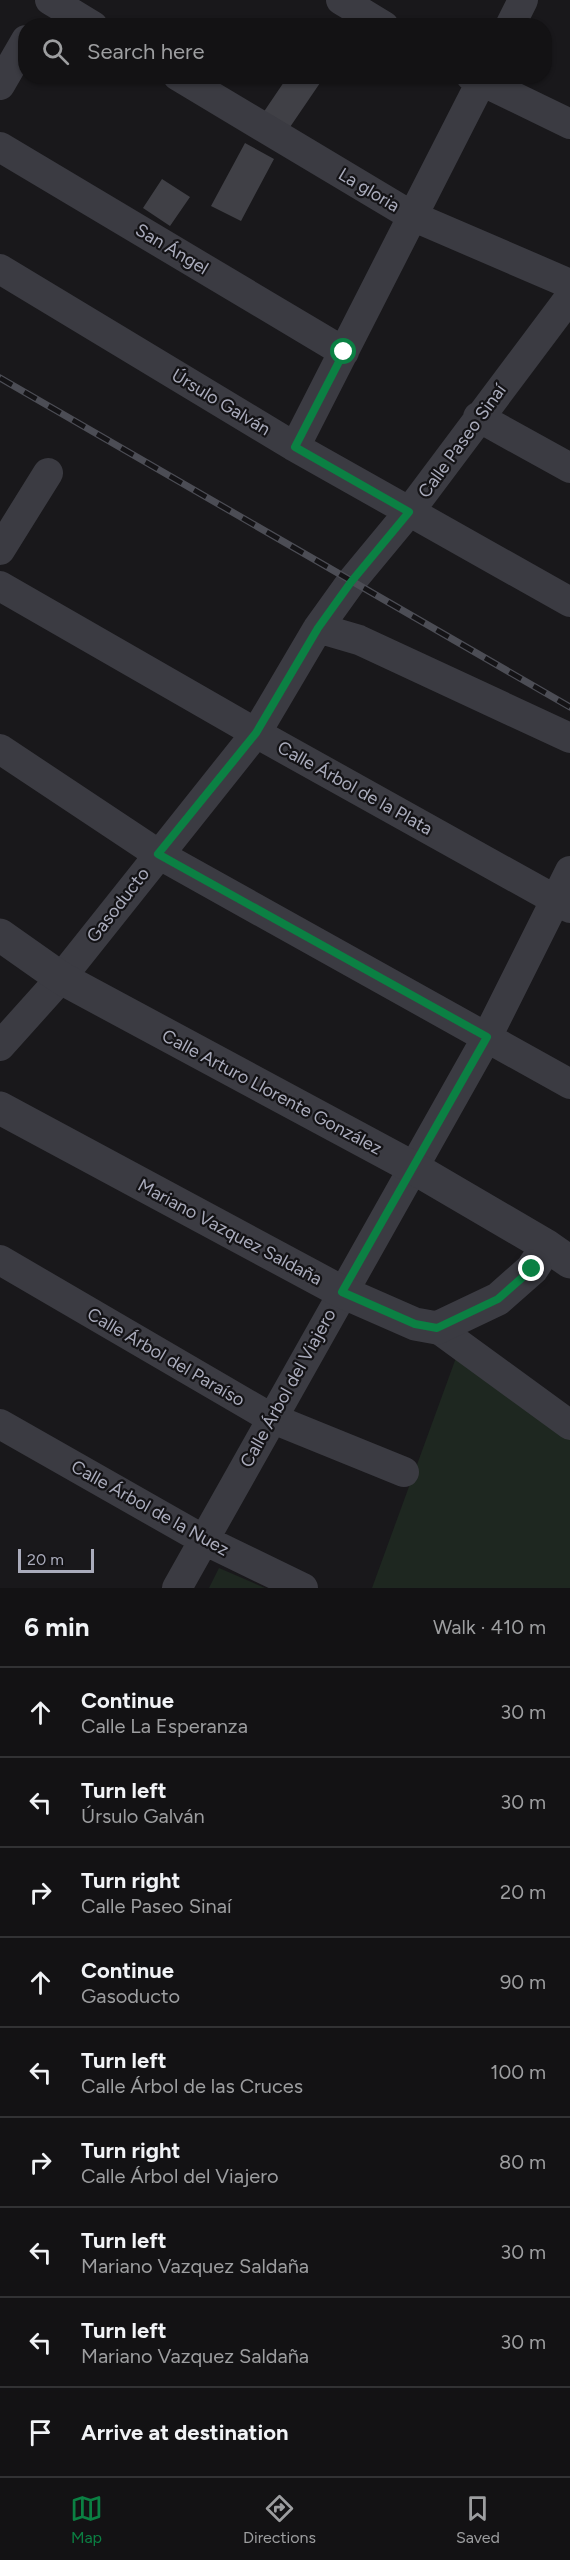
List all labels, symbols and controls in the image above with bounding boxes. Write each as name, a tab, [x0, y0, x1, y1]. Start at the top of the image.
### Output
search box	[18, 18, 552, 84]
icon: search	[39, 35, 72, 68]
text: Search here	[87, 38, 205, 65]
street label: La gloria	[334, 163, 404, 217]
street label: San Ángel	[131, 219, 213, 279]
route start	[330, 338, 356, 364]
street label: Úrsulo Galván	[168, 364, 274, 440]
street label: Calle Paseo Sinaí	[413, 379, 511, 502]
street label: Calle Árbol de la Plata	[274, 736, 436, 840]
street label: Gasoducto	[82, 863, 154, 947]
street label: Calle Arturo Llorente González	[158, 1025, 386, 1160]
street label: Mariano Vazquez Saldaña	[134, 1174, 326, 1290]
route end	[518, 1255, 544, 1281]
street label: Calle Árbol del Paraíso	[83, 1303, 249, 1411]
street label: Calle Árbol del Viajero	[235, 1305, 341, 1471]
street label: Calle Árbol de la Nuez	[67, 1455, 233, 1561]
scale bar	[18, 1546, 94, 1574]
text: 20 m	[27, 1550, 64, 1569]
text: 6 min	[24, 1611, 90, 1643]
text: Walk · 410 m	[433, 1615, 546, 1639]
text: Continue	[81, 1687, 174, 1714]
icon: ahead	[24, 1696, 57, 1729]
text: 30 m	[500, 1700, 546, 1724]
text: Calle La Esperanza	[81, 1714, 248, 1738]
text: Turn left	[81, 1777, 167, 1804]
icon: left	[24, 1786, 57, 1819]
text: 30 m	[500, 1790, 546, 1814]
text: Úrsulo Galván	[81, 1804, 205, 1828]
text: Turn right	[81, 1867, 180, 1894]
icon: right	[24, 1876, 57, 1909]
text: 20 m	[500, 1880, 546, 1904]
text: Calle Paseo Sinaí	[81, 1894, 232, 1918]
text: Continue	[81, 1957, 174, 1984]
icon: ahead	[24, 1966, 57, 1999]
text: 90 m	[500, 1970, 546, 1994]
text: Gasoducto	[81, 1984, 180, 2008]
text: Turn left	[81, 2047, 167, 2074]
icon: left	[24, 2056, 57, 2089]
text: 100 m	[490, 2060, 546, 2084]
text: Calle Árbol de las Cruces	[81, 2074, 303, 2098]
text: Turn right	[81, 2137, 180, 2164]
icon: right	[24, 2146, 57, 2179]
text: 80 m	[499, 2150, 546, 2174]
text: Calle Árbol del Viajero	[81, 2164, 279, 2188]
text: Turn left	[81, 2227, 167, 2254]
icon: left	[24, 2236, 57, 2269]
text: 30 m	[500, 2240, 546, 2264]
text: Mariano Vazquez Saldaña	[81, 2254, 309, 2278]
text: Turn left	[81, 2317, 167, 2344]
icon: left	[24, 2326, 57, 2359]
text: 30 m	[500, 2330, 546, 2354]
text: Mariano Vazquez Saldaña	[81, 2344, 309, 2368]
icon: arrive	[24, 2416, 57, 2449]
text: Arrive at destination	[81, 2419, 289, 2446]
tab: Map	[70, 2492, 103, 2547]
tab: Directions	[243, 2492, 316, 2547]
tab: Saved	[456, 2492, 500, 2547]

